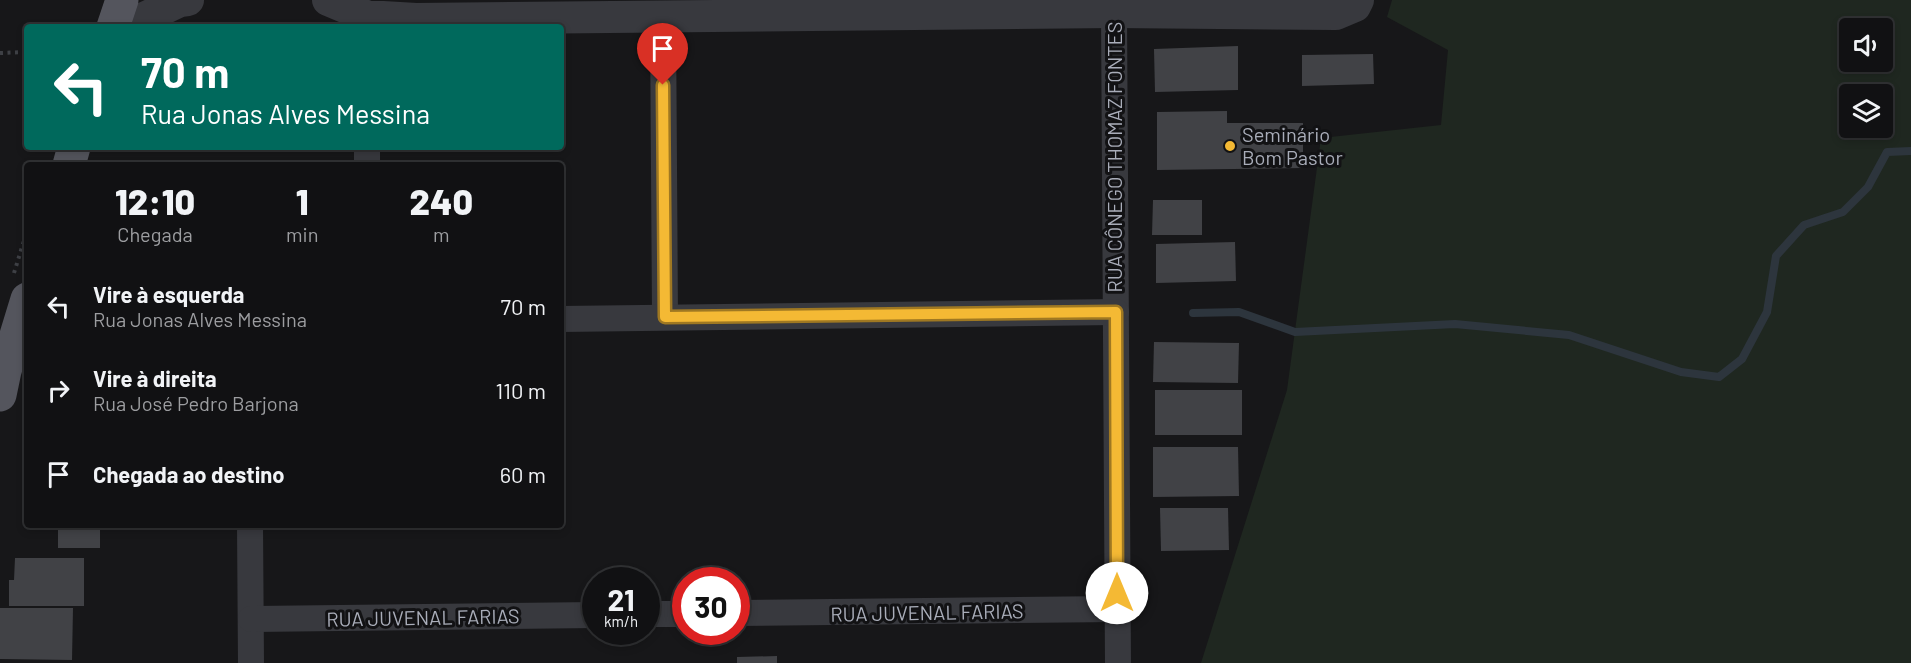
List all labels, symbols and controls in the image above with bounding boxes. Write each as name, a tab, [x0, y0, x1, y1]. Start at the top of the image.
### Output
map controls	[1839, 18, 1893, 138]
button: sound	[1839, 18, 1893, 72]
street label: RUA CÔNEGO THOMAZ FONTES	[1102, 22, 1126, 292]
pin	[637, 23, 688, 85]
icon: arrive	[646, 32, 679, 65]
text: 70 m	[141, 46, 229, 96]
icon: left	[42, 48, 120, 126]
button: layers	[1839, 84, 1893, 138]
text: Rua Jonas Alves Messina	[141, 97, 430, 129]
place label: Seminário Bom Pastor	[1242, 122, 1343, 169]
marker: Seminário Bom Pastor	[1223, 139, 1237, 153]
text: 12:10	[115, 179, 195, 222]
text: 1	[296, 179, 309, 222]
text: 240	[409, 179, 473, 222]
text: Chegada	[117, 222, 193, 246]
text: min	[286, 222, 318, 246]
text: m	[433, 222, 449, 246]
text: Vire à esquerda	[93, 281, 244, 307]
icon: left	[42, 290, 75, 323]
text: 70 m	[501, 293, 546, 319]
text: Rua Jonas Alves Messina	[93, 307, 307, 331]
text: Vire à direita	[93, 365, 217, 391]
icon: right	[42, 374, 75, 407]
text: 110 m	[496, 377, 546, 403]
text: Rua José Pedro Barjona	[93, 391, 299, 415]
icon: arrive	[42, 458, 75, 491]
text: Chegada ao destino	[93, 461, 284, 487]
text: 60 m	[500, 461, 546, 487]
position arrow	[1085, 561, 1149, 625]
speed limit sign: 30	[672, 567, 750, 645]
text: 21	[607, 581, 635, 617]
street label: RUA JUVENAL FARIAS	[830, 598, 1024, 626]
street label: RUA JUVENAL FARIAS	[326, 603, 520, 631]
text: km/h	[604, 612, 638, 630]

